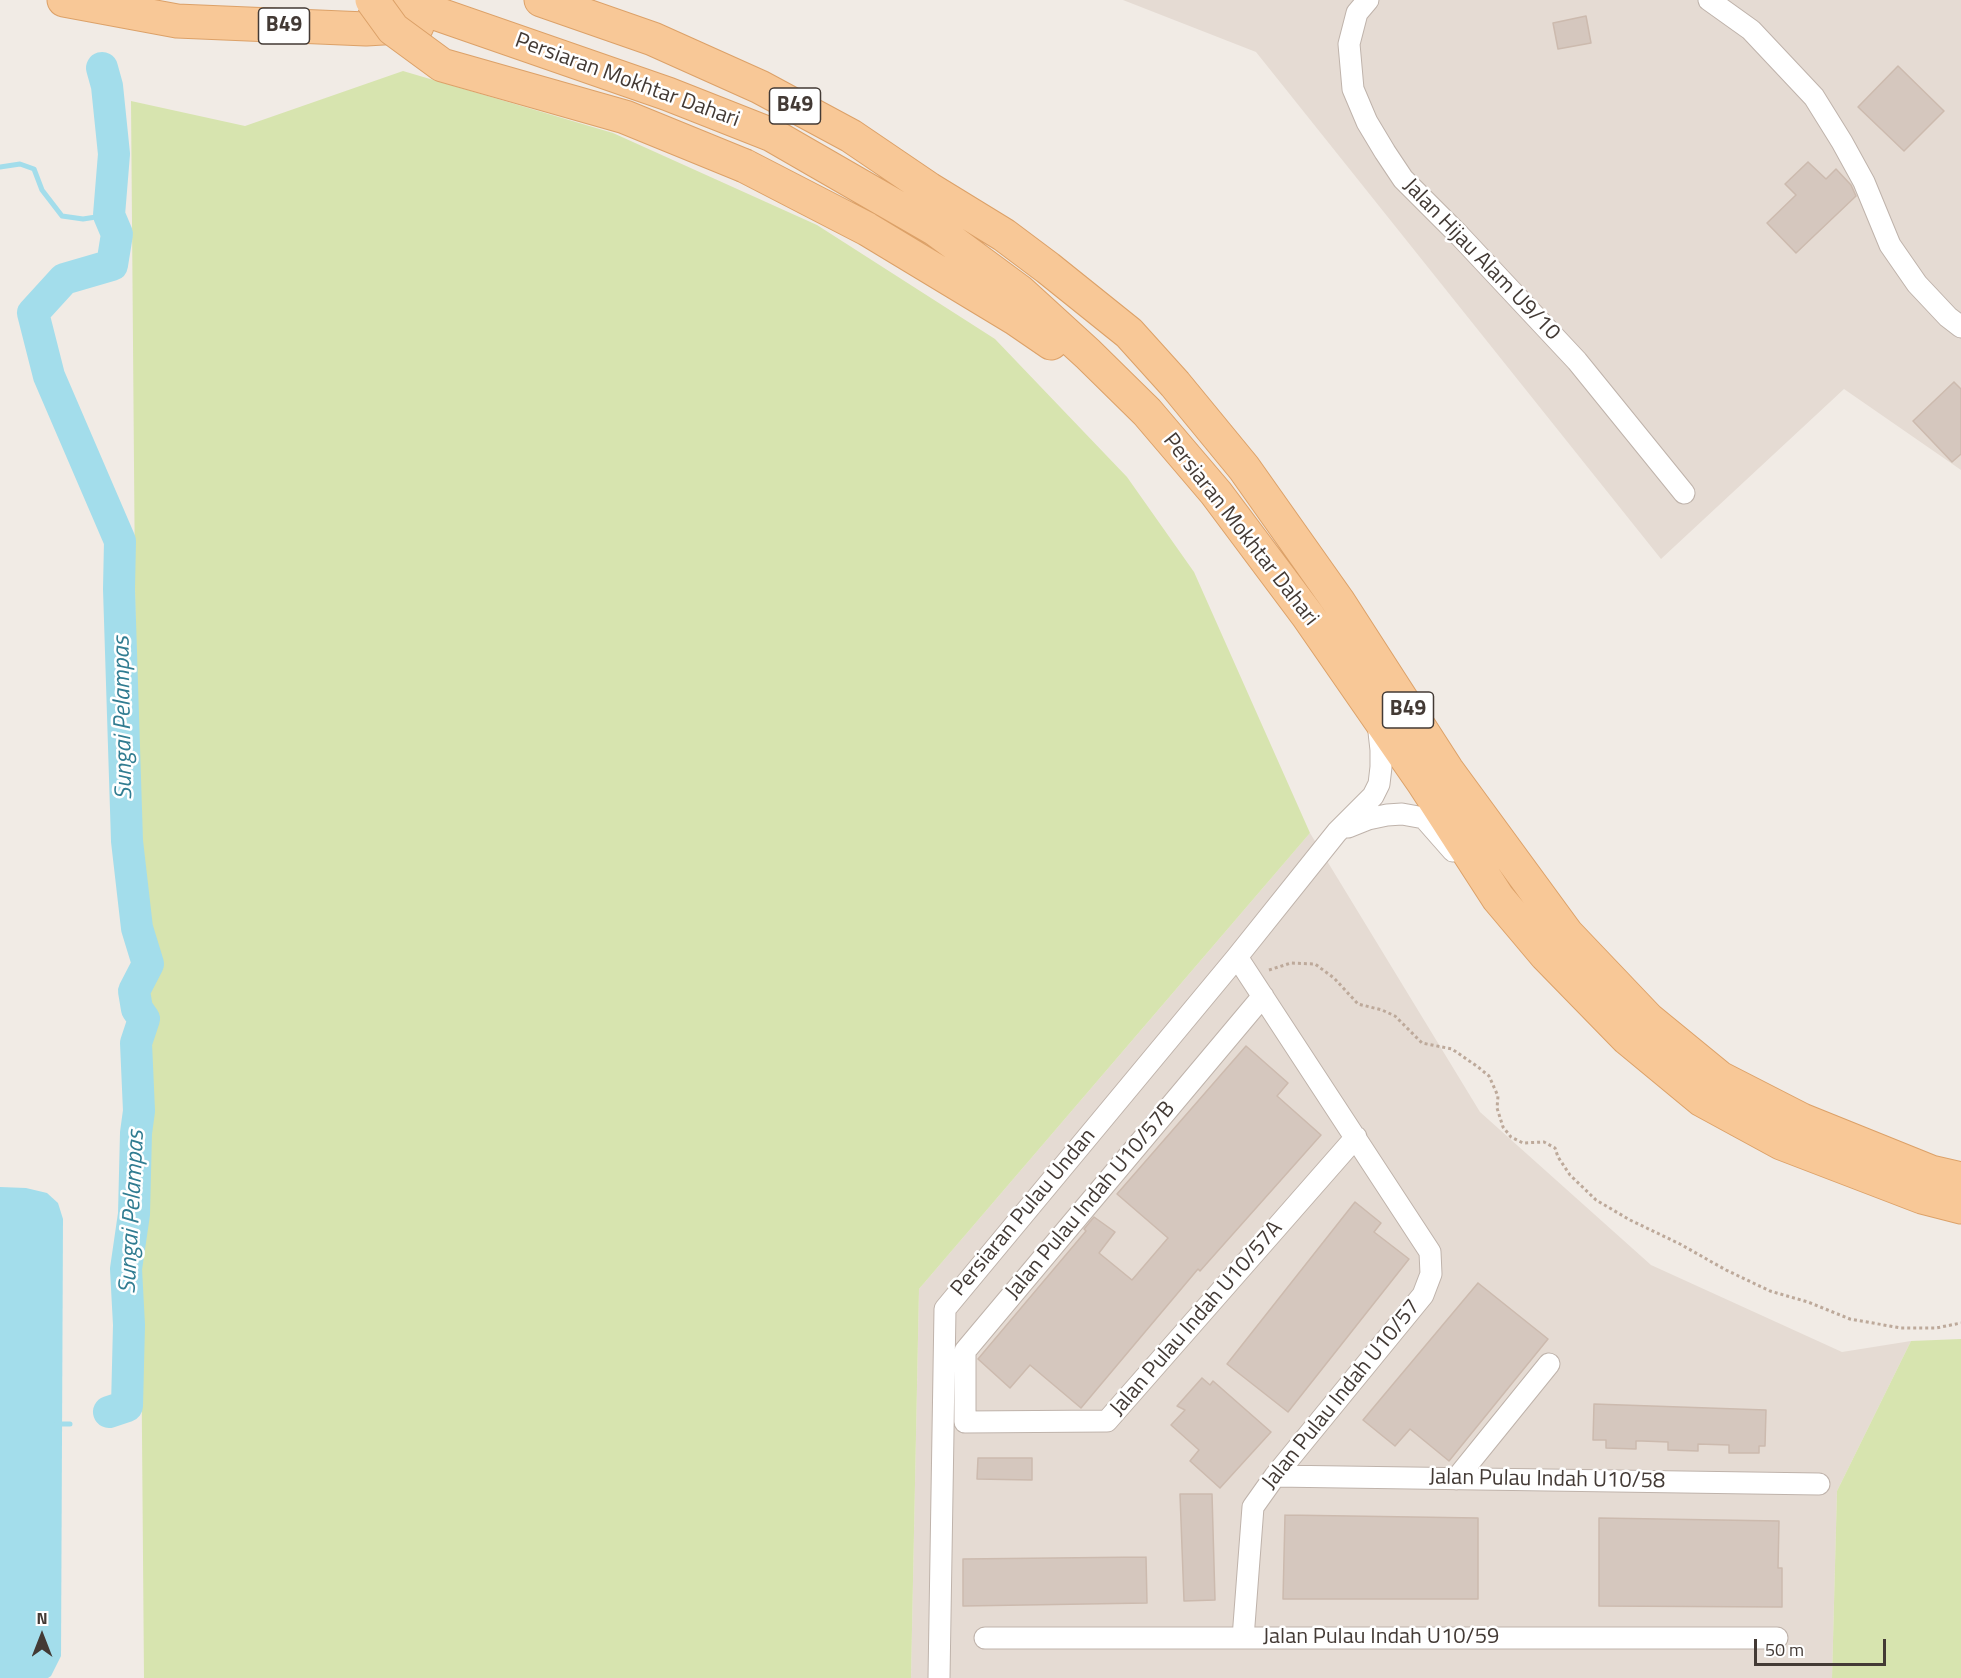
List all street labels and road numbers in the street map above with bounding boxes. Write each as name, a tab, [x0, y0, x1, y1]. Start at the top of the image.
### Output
road number: B49	[258, 8, 310, 44]
street label: Persiaran Mokhtar Dahari	[511, 28, 743, 134]
road number: B49	[770, 88, 820, 124]
street label: Jalan Hijau Alam U9/10	[1397, 174, 1565, 346]
street label: Persiaran Mokhtar Dahari	[1157, 429, 1323, 631]
road number: B49	[1382, 692, 1434, 728]
street label: Jalan Pulau Indah U10/57B	[1001, 1097, 1181, 1305]
street label: Persiaran Pulau Undan	[946, 1124, 1102, 1302]
street label: Jalan Pulau Indah U10/57A	[1105, 1216, 1289, 1422]
street label: Jalan Pulau Indah U10/57	[1257, 1295, 1427, 1495]
street label: Jalan Pulau Indah U10/58	[1429, 1465, 1665, 1495]
street label: Jalan Pulau Indah U10/59	[1263, 1625, 1499, 1651]

